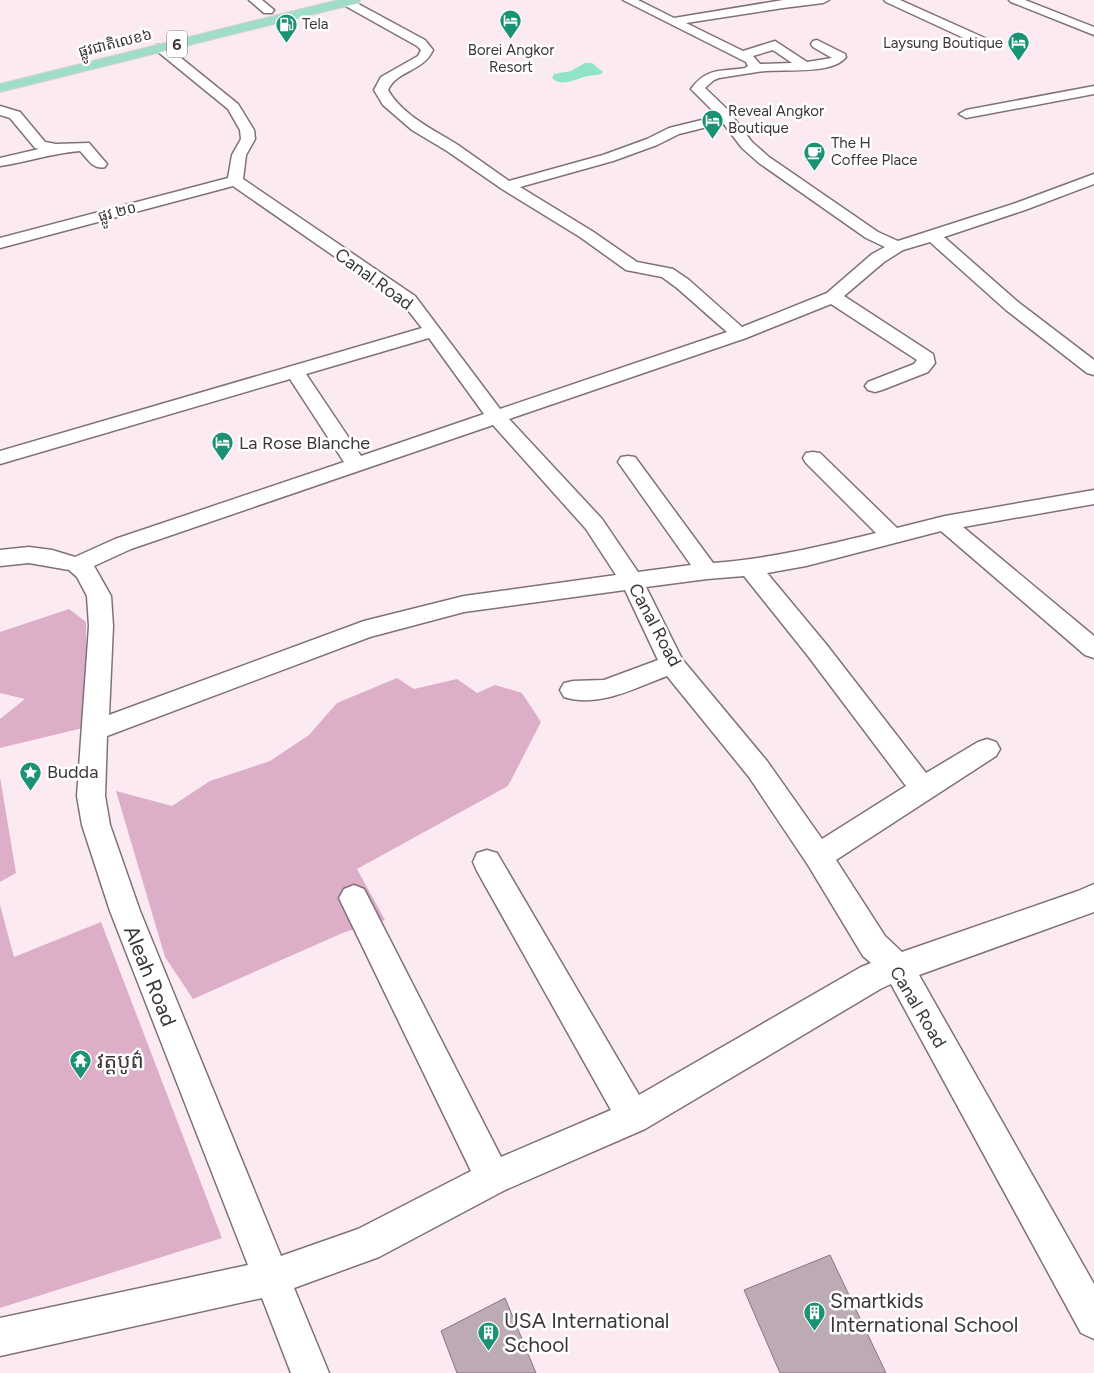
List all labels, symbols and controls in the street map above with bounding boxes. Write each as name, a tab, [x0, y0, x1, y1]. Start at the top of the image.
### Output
hotel icon: Borei Angkor Resort	[499, 9, 523, 40]
fuel station icon: Tela	[274, 12, 298, 43]
place label: Tela	[302, 15, 329, 33]
street label: ផ្លូវជាតិលេខ៦	[76, 25, 155, 65]
road number: 6	[167, 31, 187, 58]
hotel icon: Laysung Boutique	[1007, 31, 1031, 62]
place label: Laysung Boutique	[883, 34, 1003, 52]
place label: Borei Angkor Resort	[468, 41, 554, 76]
place label: Reveal Angkor Boutique	[728, 102, 824, 137]
hotel icon: Reveal Angkor Boutique	[700, 108, 724, 139]
place label: The H Coffee Place	[831, 134, 918, 169]
cafe icon: The H Coffee Place	[803, 140, 827, 171]
street label: ផ្លូវ ២០	[96, 198, 139, 230]
street label: Canal Road	[331, 243, 417, 315]
hotel icon: La Rose Blanche	[211, 431, 235, 462]
place label: La Rose Blanche	[239, 432, 370, 454]
street label: Canal Road	[624, 580, 686, 670]
place icon: Budda	[19, 760, 43, 791]
place label: Budda	[47, 761, 98, 783]
street label: Aleah Road	[119, 922, 182, 1030]
street label: Canal Road	[885, 962, 951, 1052]
place label: វត្តបូព៌	[97, 1048, 144, 1075]
temple icon: វត្តបូព៌	[69, 1049, 93, 1080]
place label: Smartkids International School	[830, 1288, 1018, 1337]
building icon: Smartkids International School	[802, 1301, 826, 1332]
place label: USA International School	[504, 1308, 669, 1357]
building icon: USA International School	[476, 1321, 500, 1352]

